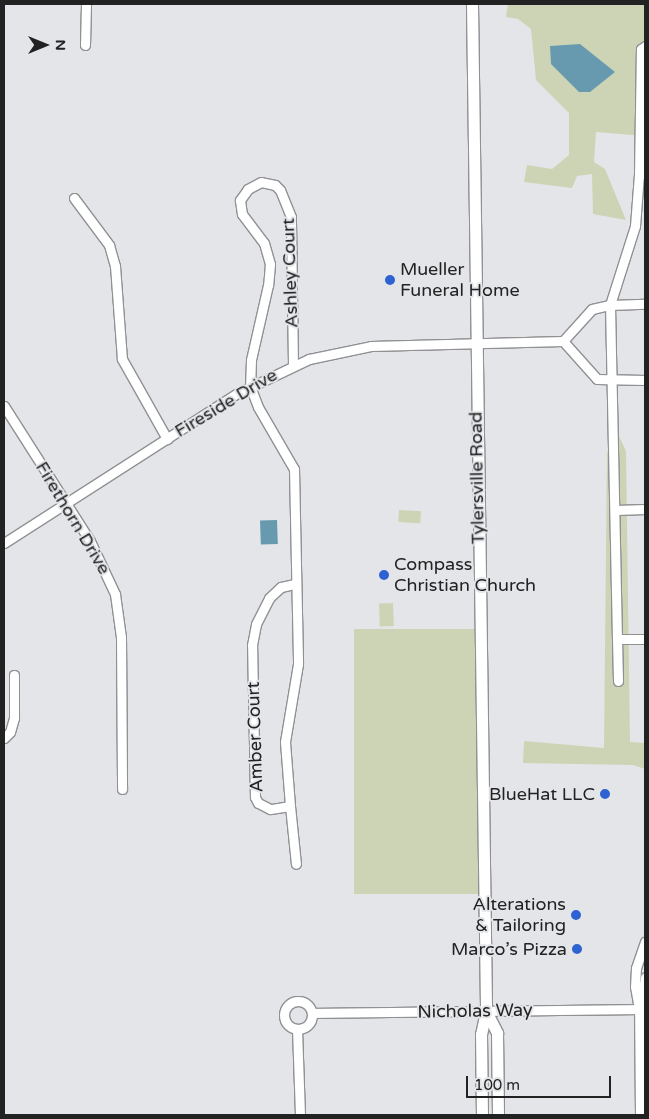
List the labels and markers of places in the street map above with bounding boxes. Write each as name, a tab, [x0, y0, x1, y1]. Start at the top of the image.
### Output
place label: Mueller Funeral Home	[400, 259, 520, 302]
marker: Mueller Funeral Home	[384, 274, 396, 286]
place label: Compass Christian Church	[394, 554, 536, 596]
marker: Compass Christian Church	[378, 569, 390, 581]
place label: BlueHat LLC	[489, 783, 595, 805]
marker: BlueHat LLC	[599, 788, 611, 800]
place label: Alterations & Tailoring	[473, 894, 566, 936]
marker: Alterations & Tailoring	[570, 909, 582, 921]
place label: Marco’s Pizza	[451, 938, 567, 960]
marker: Marco’s Pizza	[571, 943, 583, 955]

